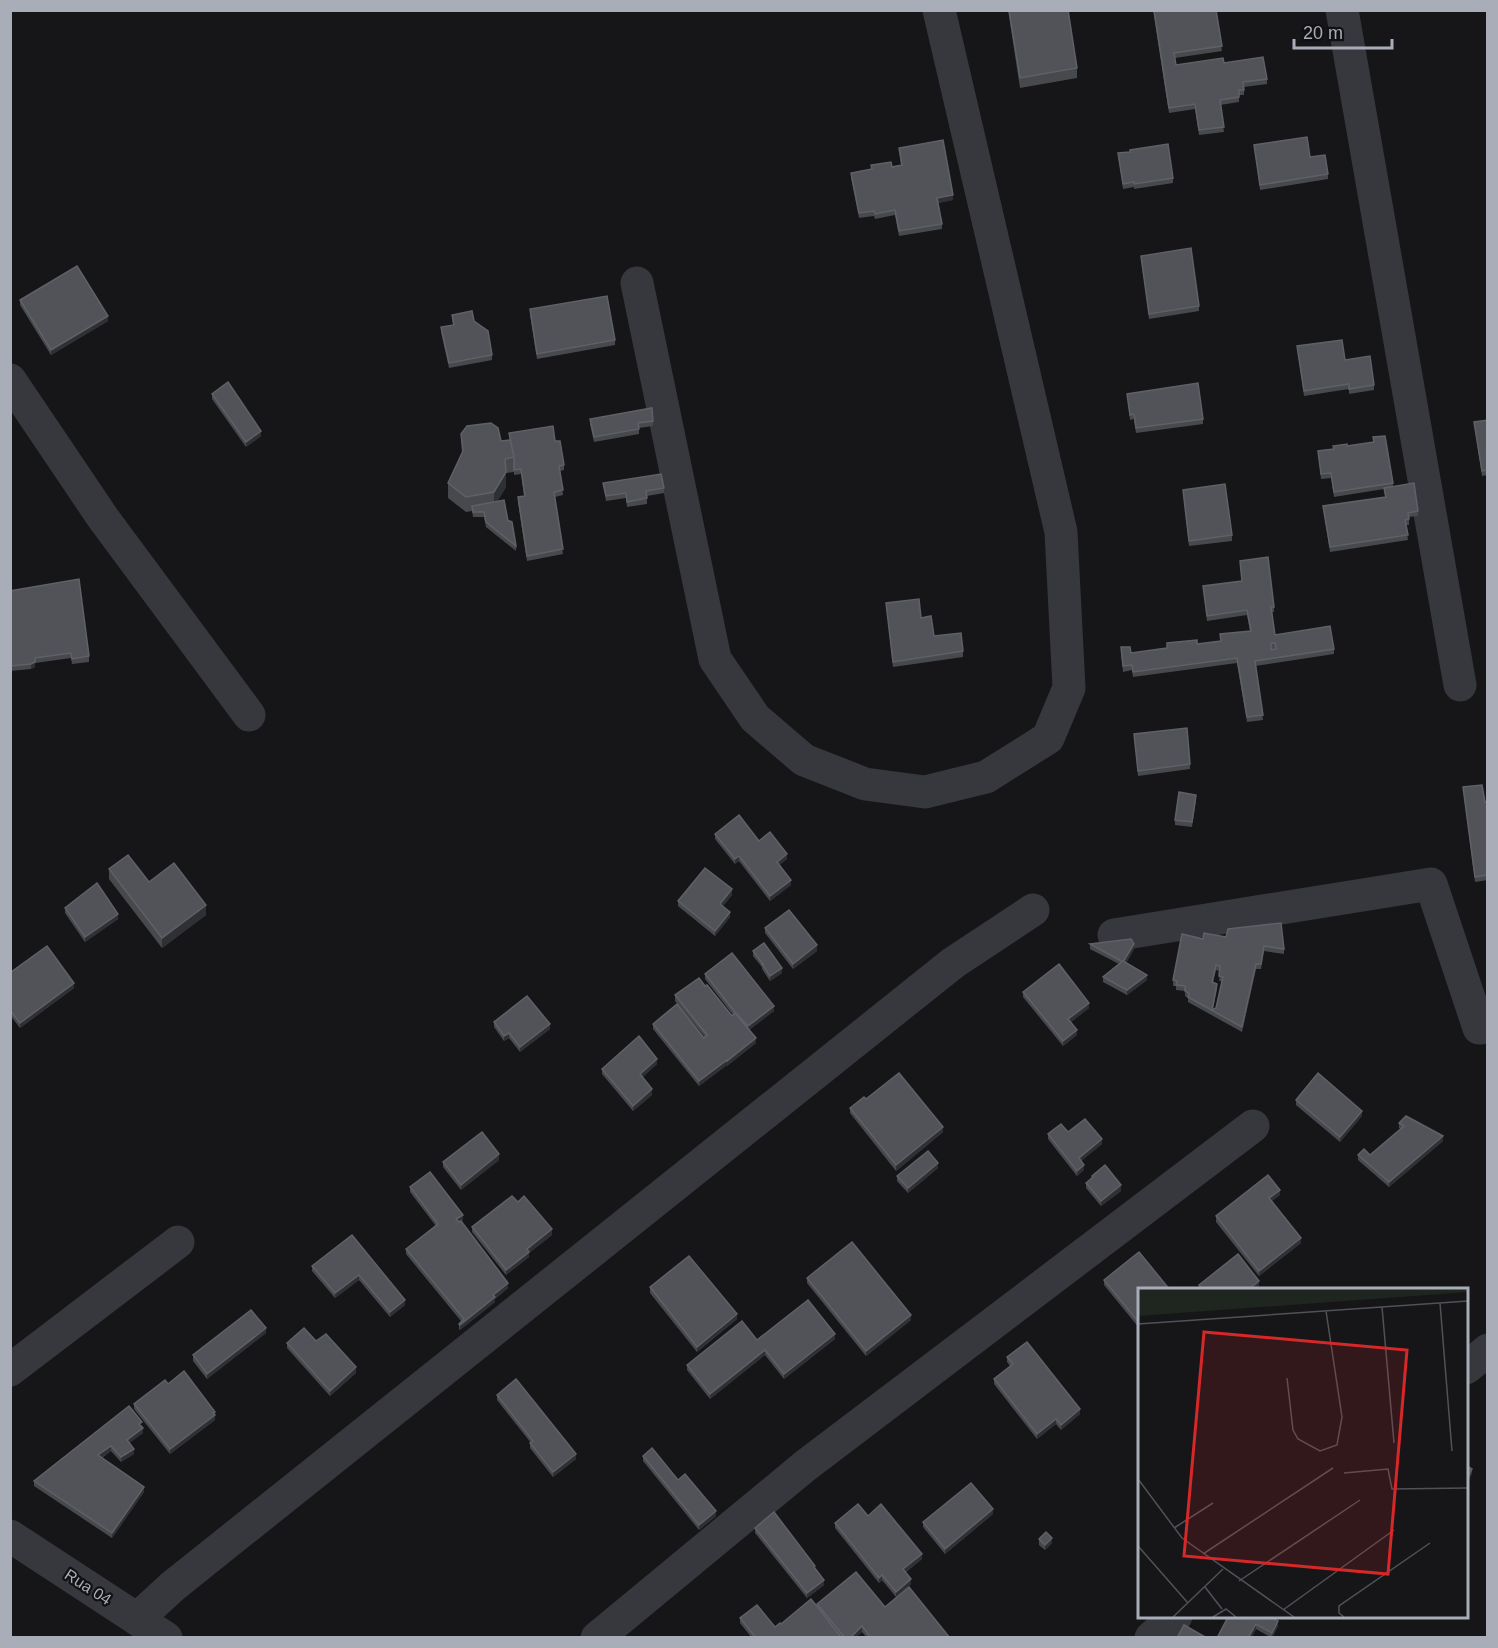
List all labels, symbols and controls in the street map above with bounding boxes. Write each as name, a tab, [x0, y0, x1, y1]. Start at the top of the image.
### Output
scale bar	[1294, 12, 1392, 50]
text: 20 m	[1303, 23, 1343, 43]
inset map	[1138, 1288, 1468, 1618]
street label: Rua 04	[62, 1566, 114, 1608]

